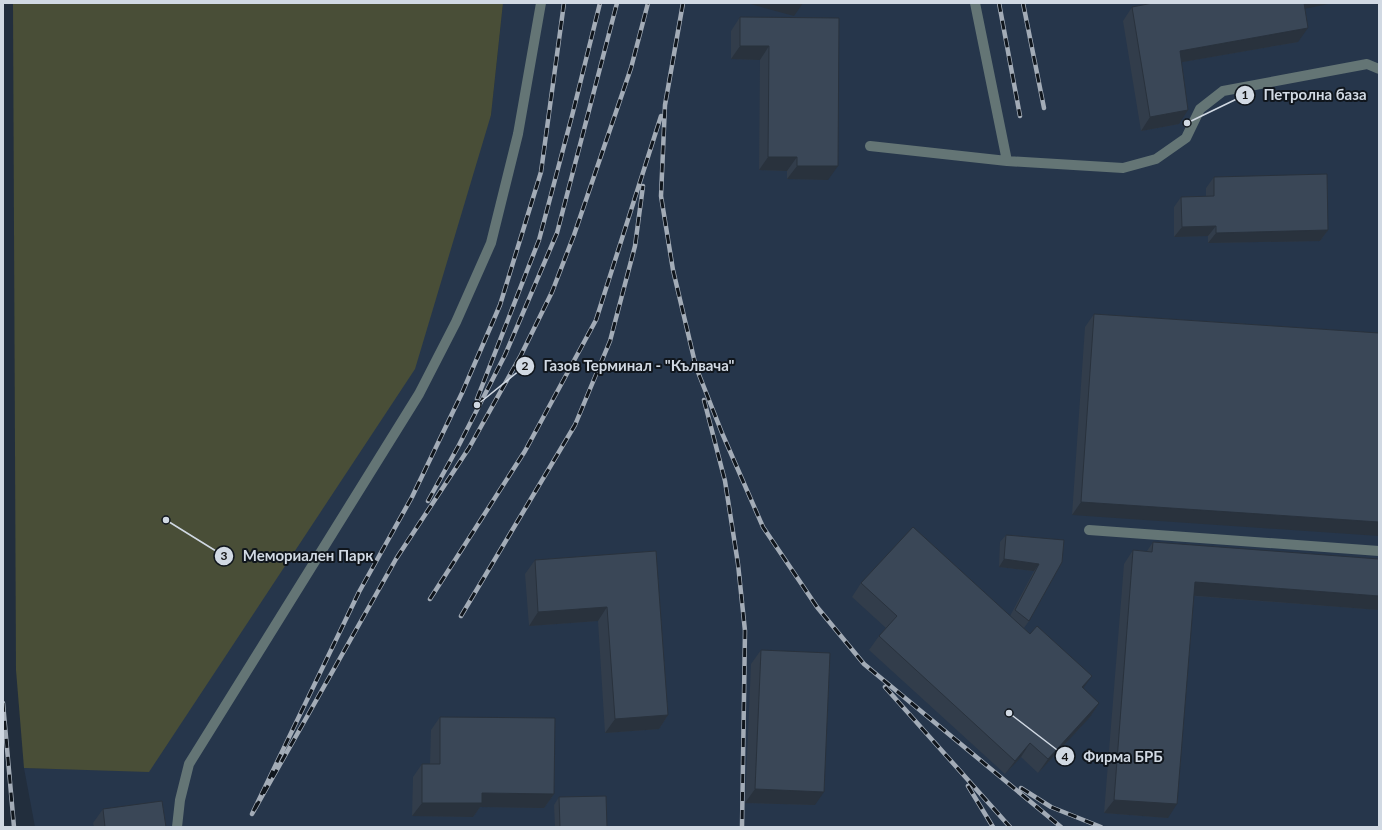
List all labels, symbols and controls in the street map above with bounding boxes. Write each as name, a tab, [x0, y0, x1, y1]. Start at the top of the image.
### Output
callout: Петролна база	[1235, 81, 1374, 108]
text: Петролна база	[1263, 85, 1367, 103]
text: 1	[1242, 87, 1249, 102]
callout: Газов Терминал - "Кълвача"	[515, 352, 743, 379]
text: Газов Терминал - "Кълвача"	[543, 356, 735, 374]
text: 2	[522, 358, 529, 373]
callout: Мемориален Парк	[214, 543, 381, 570]
text: Мемориален Парк	[243, 546, 374, 564]
text: 3	[221, 548, 228, 563]
callout: Фирма БРБ	[1055, 743, 1171, 770]
text: Фирма БРБ	[1083, 747, 1163, 765]
text: 4	[1062, 749, 1069, 764]

